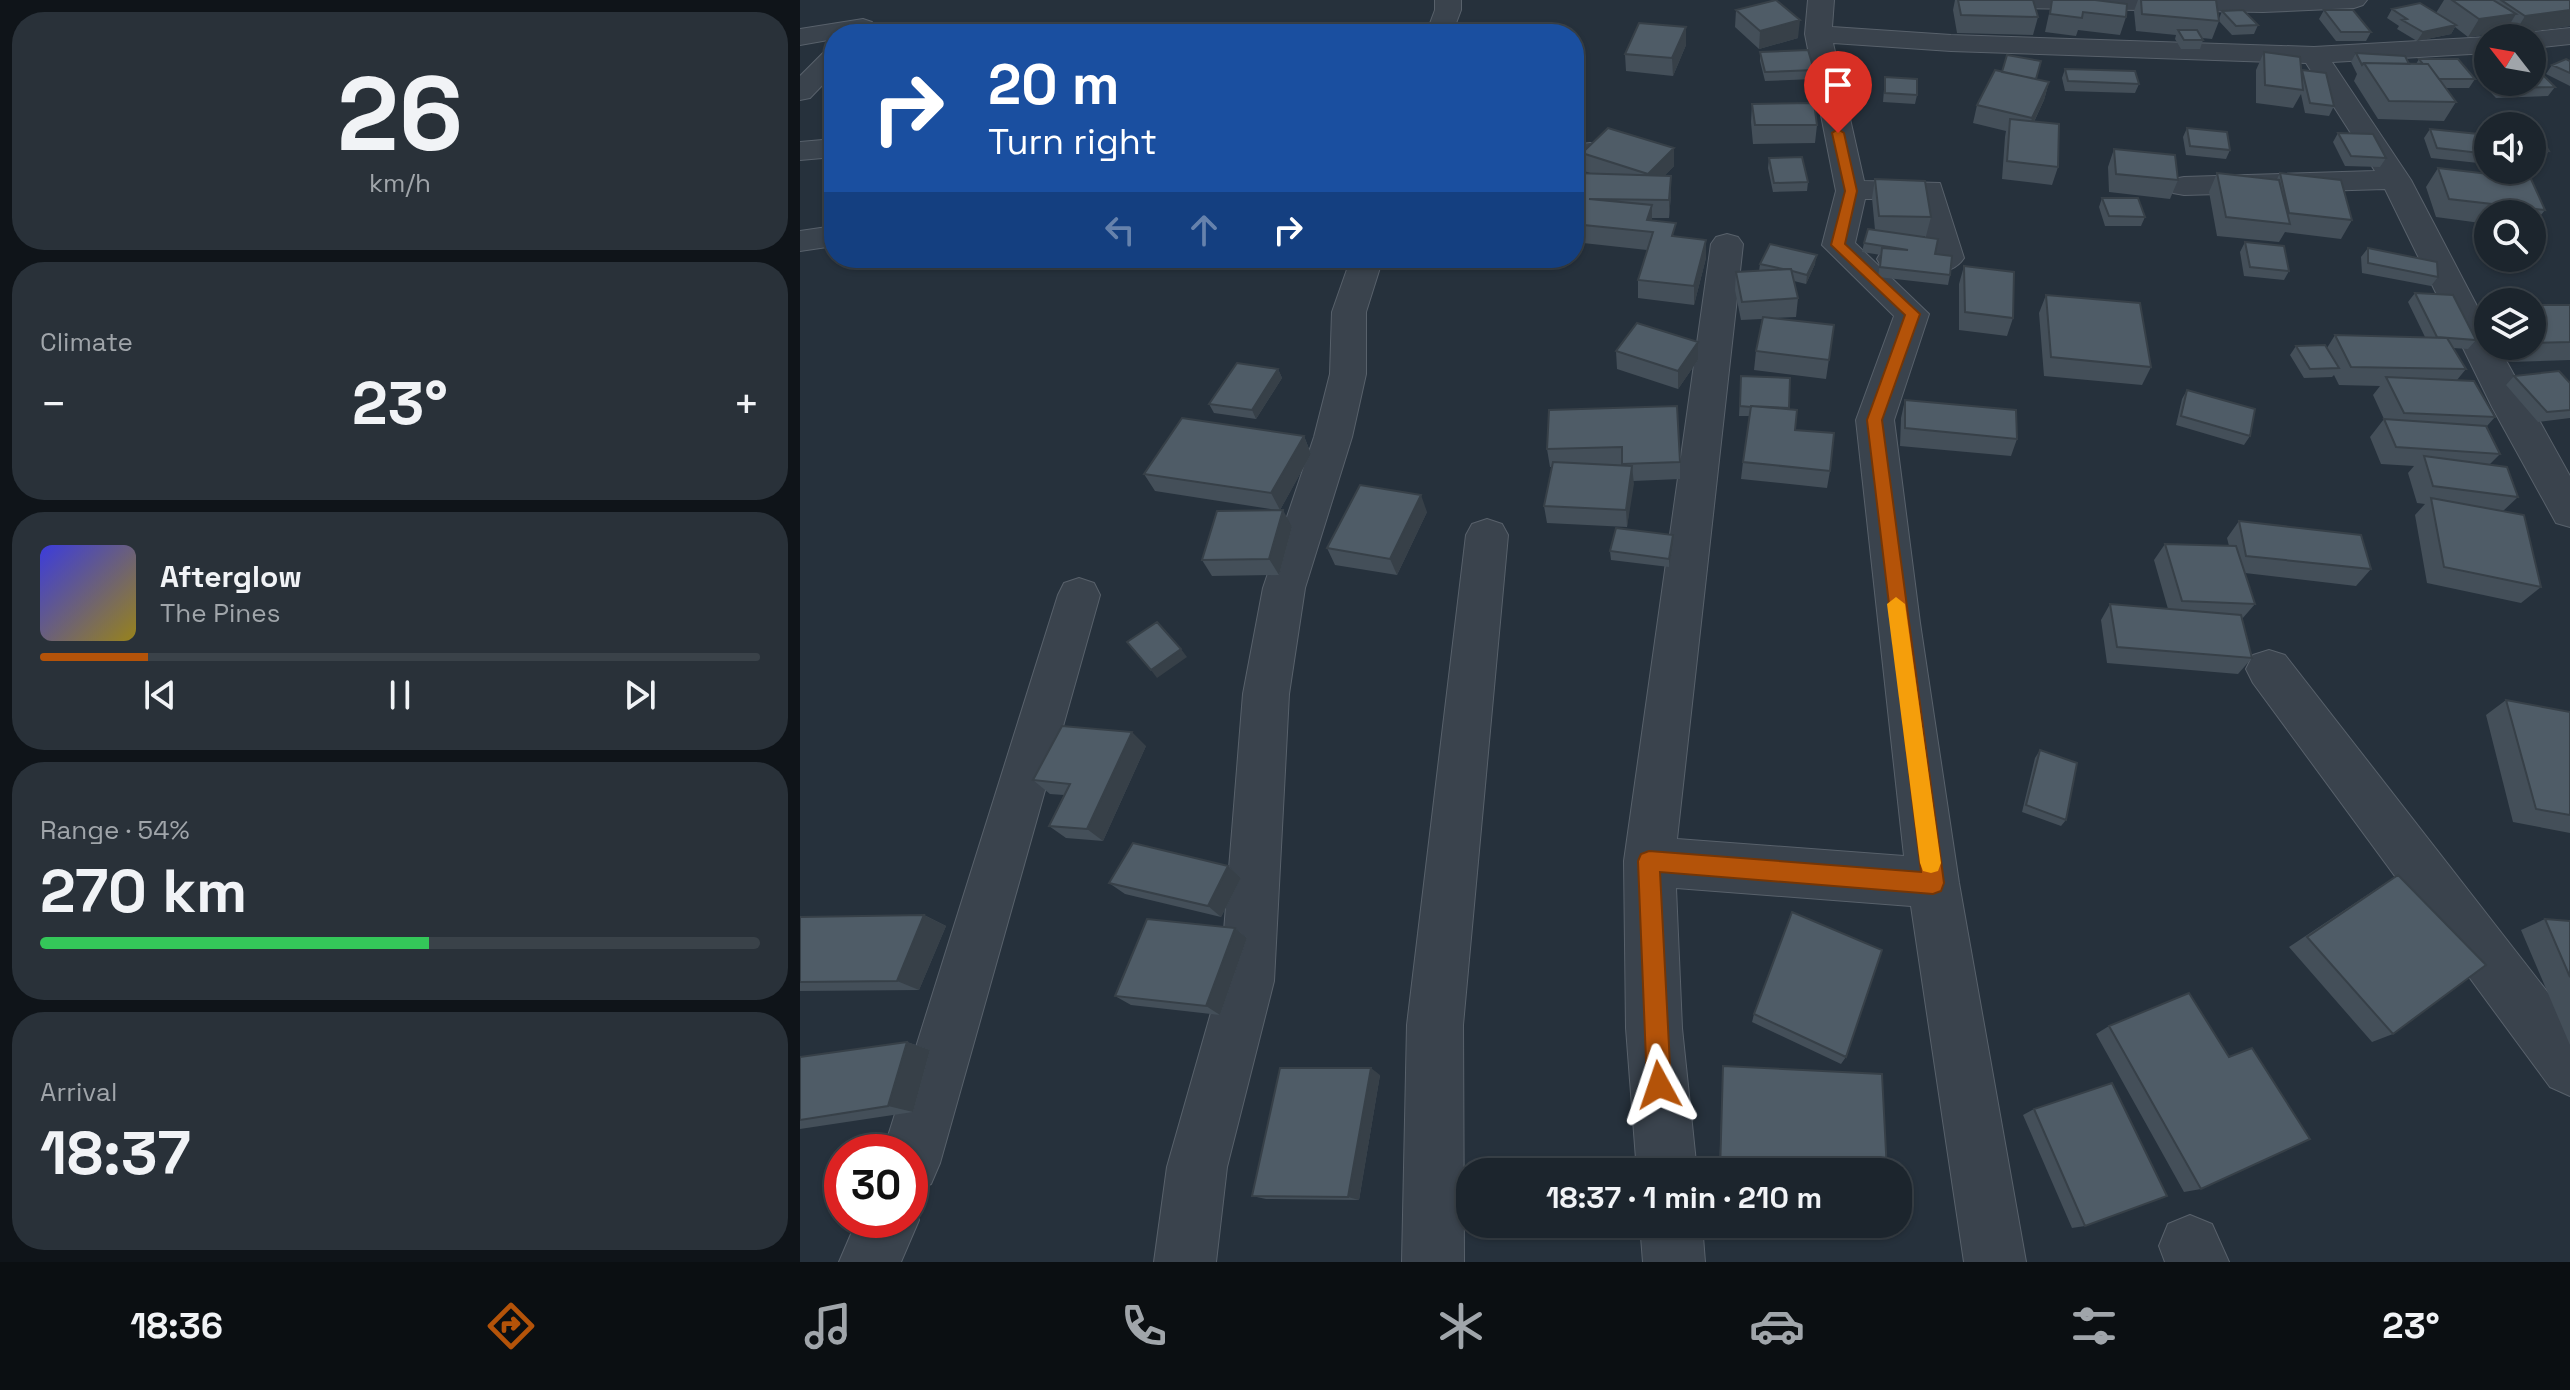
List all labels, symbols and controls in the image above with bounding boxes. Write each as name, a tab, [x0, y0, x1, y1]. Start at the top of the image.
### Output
north arrow	[2474, 24, 2546, 96]
map controls	[2474, 24, 2546, 360]
text: 26	[337, 48, 463, 180]
text: 20 m	[988, 49, 1120, 120]
pin	[1804, 51, 1872, 133]
icon: right	[856, 56, 960, 160]
icon: arrive	[1816, 63, 1860, 107]
button: sound	[2474, 112, 2546, 184]
text: Turn right	[988, 119, 1157, 165]
text: km/h	[369, 166, 431, 200]
button: search	[2474, 200, 2546, 272]
icon: left	[1098, 208, 1142, 252]
icon: ahead	[1182, 208, 1226, 252]
icon: right	[1266, 208, 1310, 252]
button: layers	[2474, 288, 2546, 360]
text: Climate	[40, 325, 133, 359]
text: 23°	[352, 365, 448, 442]
text: −	[40, 376, 67, 432]
text: +	[733, 376, 760, 432]
text: Afterglow	[160, 557, 302, 596]
text: The Pines	[160, 596, 280, 630]
icon: previous	[138, 673, 182, 717]
icon: pause	[378, 673, 422, 717]
icon: next	[618, 673, 662, 717]
text: Range · 54%	[40, 813, 190, 847]
text: 270 km	[40, 853, 247, 930]
position arrow	[1617, 1043, 1701, 1127]
text: Arrival	[40, 1075, 117, 1109]
text: 18:37	[40, 1115, 191, 1192]
speed limit sign: 30	[824, 1134, 928, 1238]
text: 18:37 · 1 min · 210 m	[1546, 1178, 1822, 1217]
icon: directions	[483, 1298, 539, 1354]
icon: music	[800, 1298, 856, 1354]
icon: phone	[1116, 1298, 1172, 1354]
icon: climate	[1433, 1298, 1489, 1354]
icon: car	[1749, 1298, 1805, 1354]
icon: filters	[2066, 1298, 2122, 1354]
text: 18:36	[130, 1303, 223, 1349]
text: 23°	[2382, 1303, 2440, 1349]

